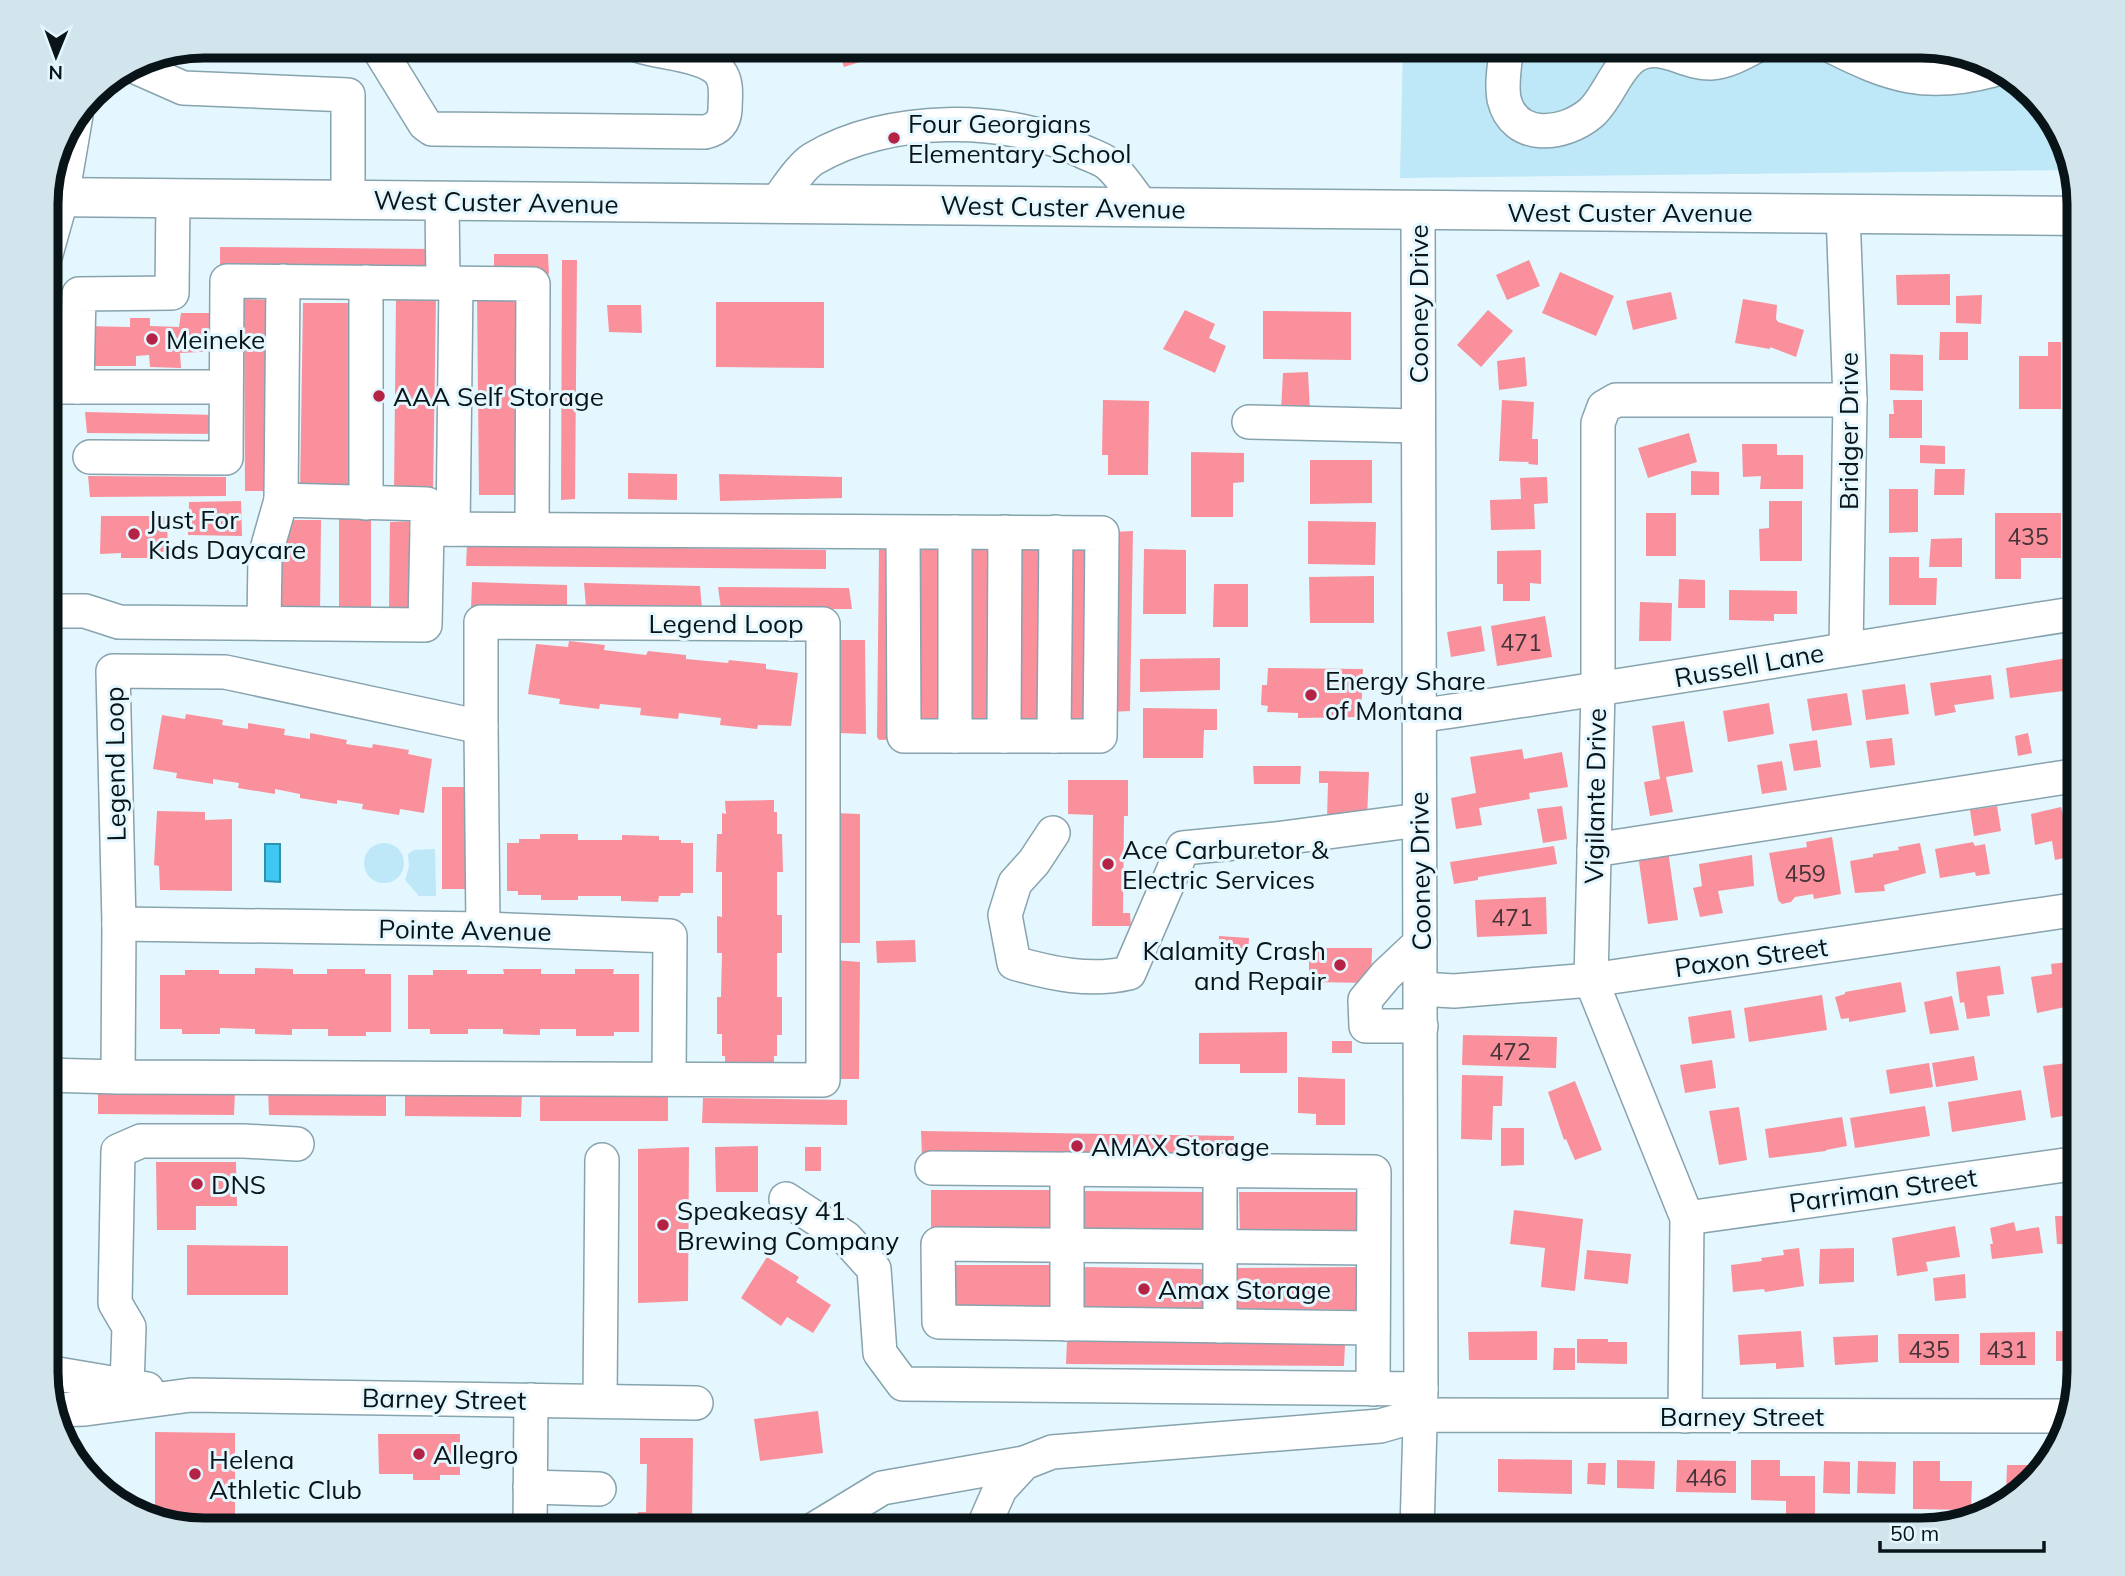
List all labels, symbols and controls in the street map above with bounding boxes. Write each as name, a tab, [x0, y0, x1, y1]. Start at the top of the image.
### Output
north arrow	[21, 21, 91, 91]
text: N	[48, 61, 63, 85]
place label: Four Georgians Elementary School	[908, 107, 1132, 170]
marker: Four Georgians Elementary School	[886, 130, 902, 146]
street label: West Custer Avenue	[373, 183, 619, 221]
street label: West Custer Avenue	[940, 188, 1186, 226]
street label: West Custer Avenue	[1507, 196, 1753, 229]
street label: Cooney Drive	[1402, 224, 1435, 384]
place label: Meineke	[166, 323, 265, 356]
marker: Meineke	[144, 331, 160, 347]
street label: Bridger Drive	[1832, 352, 1865, 510]
place label: AAA Self Storage	[393, 380, 604, 413]
marker: AAA Self Storage	[371, 388, 387, 404]
place label: Just For Kids Daycare	[148, 503, 306, 566]
house number: 435	[2007, 522, 2049, 551]
marker: Just For Kids Daycare	[126, 526, 142, 542]
street label: Legend Loop	[649, 607, 803, 640]
house number: 471	[1500, 628, 1542, 657]
street label: Russell Lane	[1672, 636, 1826, 694]
place label: Energy Share of Montana	[1325, 664, 1486, 727]
street label: Legend Loop	[97, 686, 133, 842]
marker: Energy Share of Montana	[1303, 687, 1319, 703]
street label: Vigilante Drive	[1577, 708, 1613, 884]
street label: Cooney Drive	[1402, 791, 1438, 951]
place label: Ace Carburetor & Electric Services	[1122, 833, 1329, 896]
marker: Ace Carburetor & Electric Services	[1100, 856, 1116, 872]
house number: 459	[1784, 859, 1826, 888]
house number: 471	[1491, 903, 1533, 932]
street label: Pointe Avenue	[378, 912, 552, 948]
street label: Paxon Street	[1672, 930, 1830, 984]
place label: Kalamity Crash and Repair	[1142, 934, 1327, 997]
marker: Kalamity Crash and Repair	[1332, 957, 1348, 973]
house number: 472	[1489, 1037, 1531, 1066]
place label: AMAX Storage	[1091, 1130, 1270, 1163]
marker: AMAX Storage	[1069, 1138, 1085, 1154]
street label: Parriman Street	[1787, 1160, 1979, 1220]
place label: DNS	[211, 1168, 266, 1201]
marker: DNS	[189, 1176, 205, 1192]
place label: Speakeasy 41 Brewing Company	[677, 1194, 899, 1257]
marker: Speakeasy 41 Brewing Company	[655, 1217, 671, 1233]
place label: Amax Storage	[1158, 1273, 1331, 1306]
marker: Amax Storage	[1136, 1281, 1152, 1297]
house number: 435	[1908, 1335, 1950, 1364]
house number: 431	[1986, 1335, 2028, 1364]
street label: Barney Street	[362, 1381, 526, 1417]
street label: Barney Street	[1660, 1400, 1824, 1433]
place label: Allegro	[433, 1438, 518, 1471]
place label: Helena Athletic Club	[209, 1443, 362, 1506]
marker: Allegro	[411, 1446, 427, 1462]
house number: 446	[1685, 1463, 1727, 1492]
marker: Helena Athletic Club	[187, 1466, 203, 1482]
scale bar	[1880, 1510, 2044, 1554]
text: 50 m	[1890, 1520, 1939, 1546]

